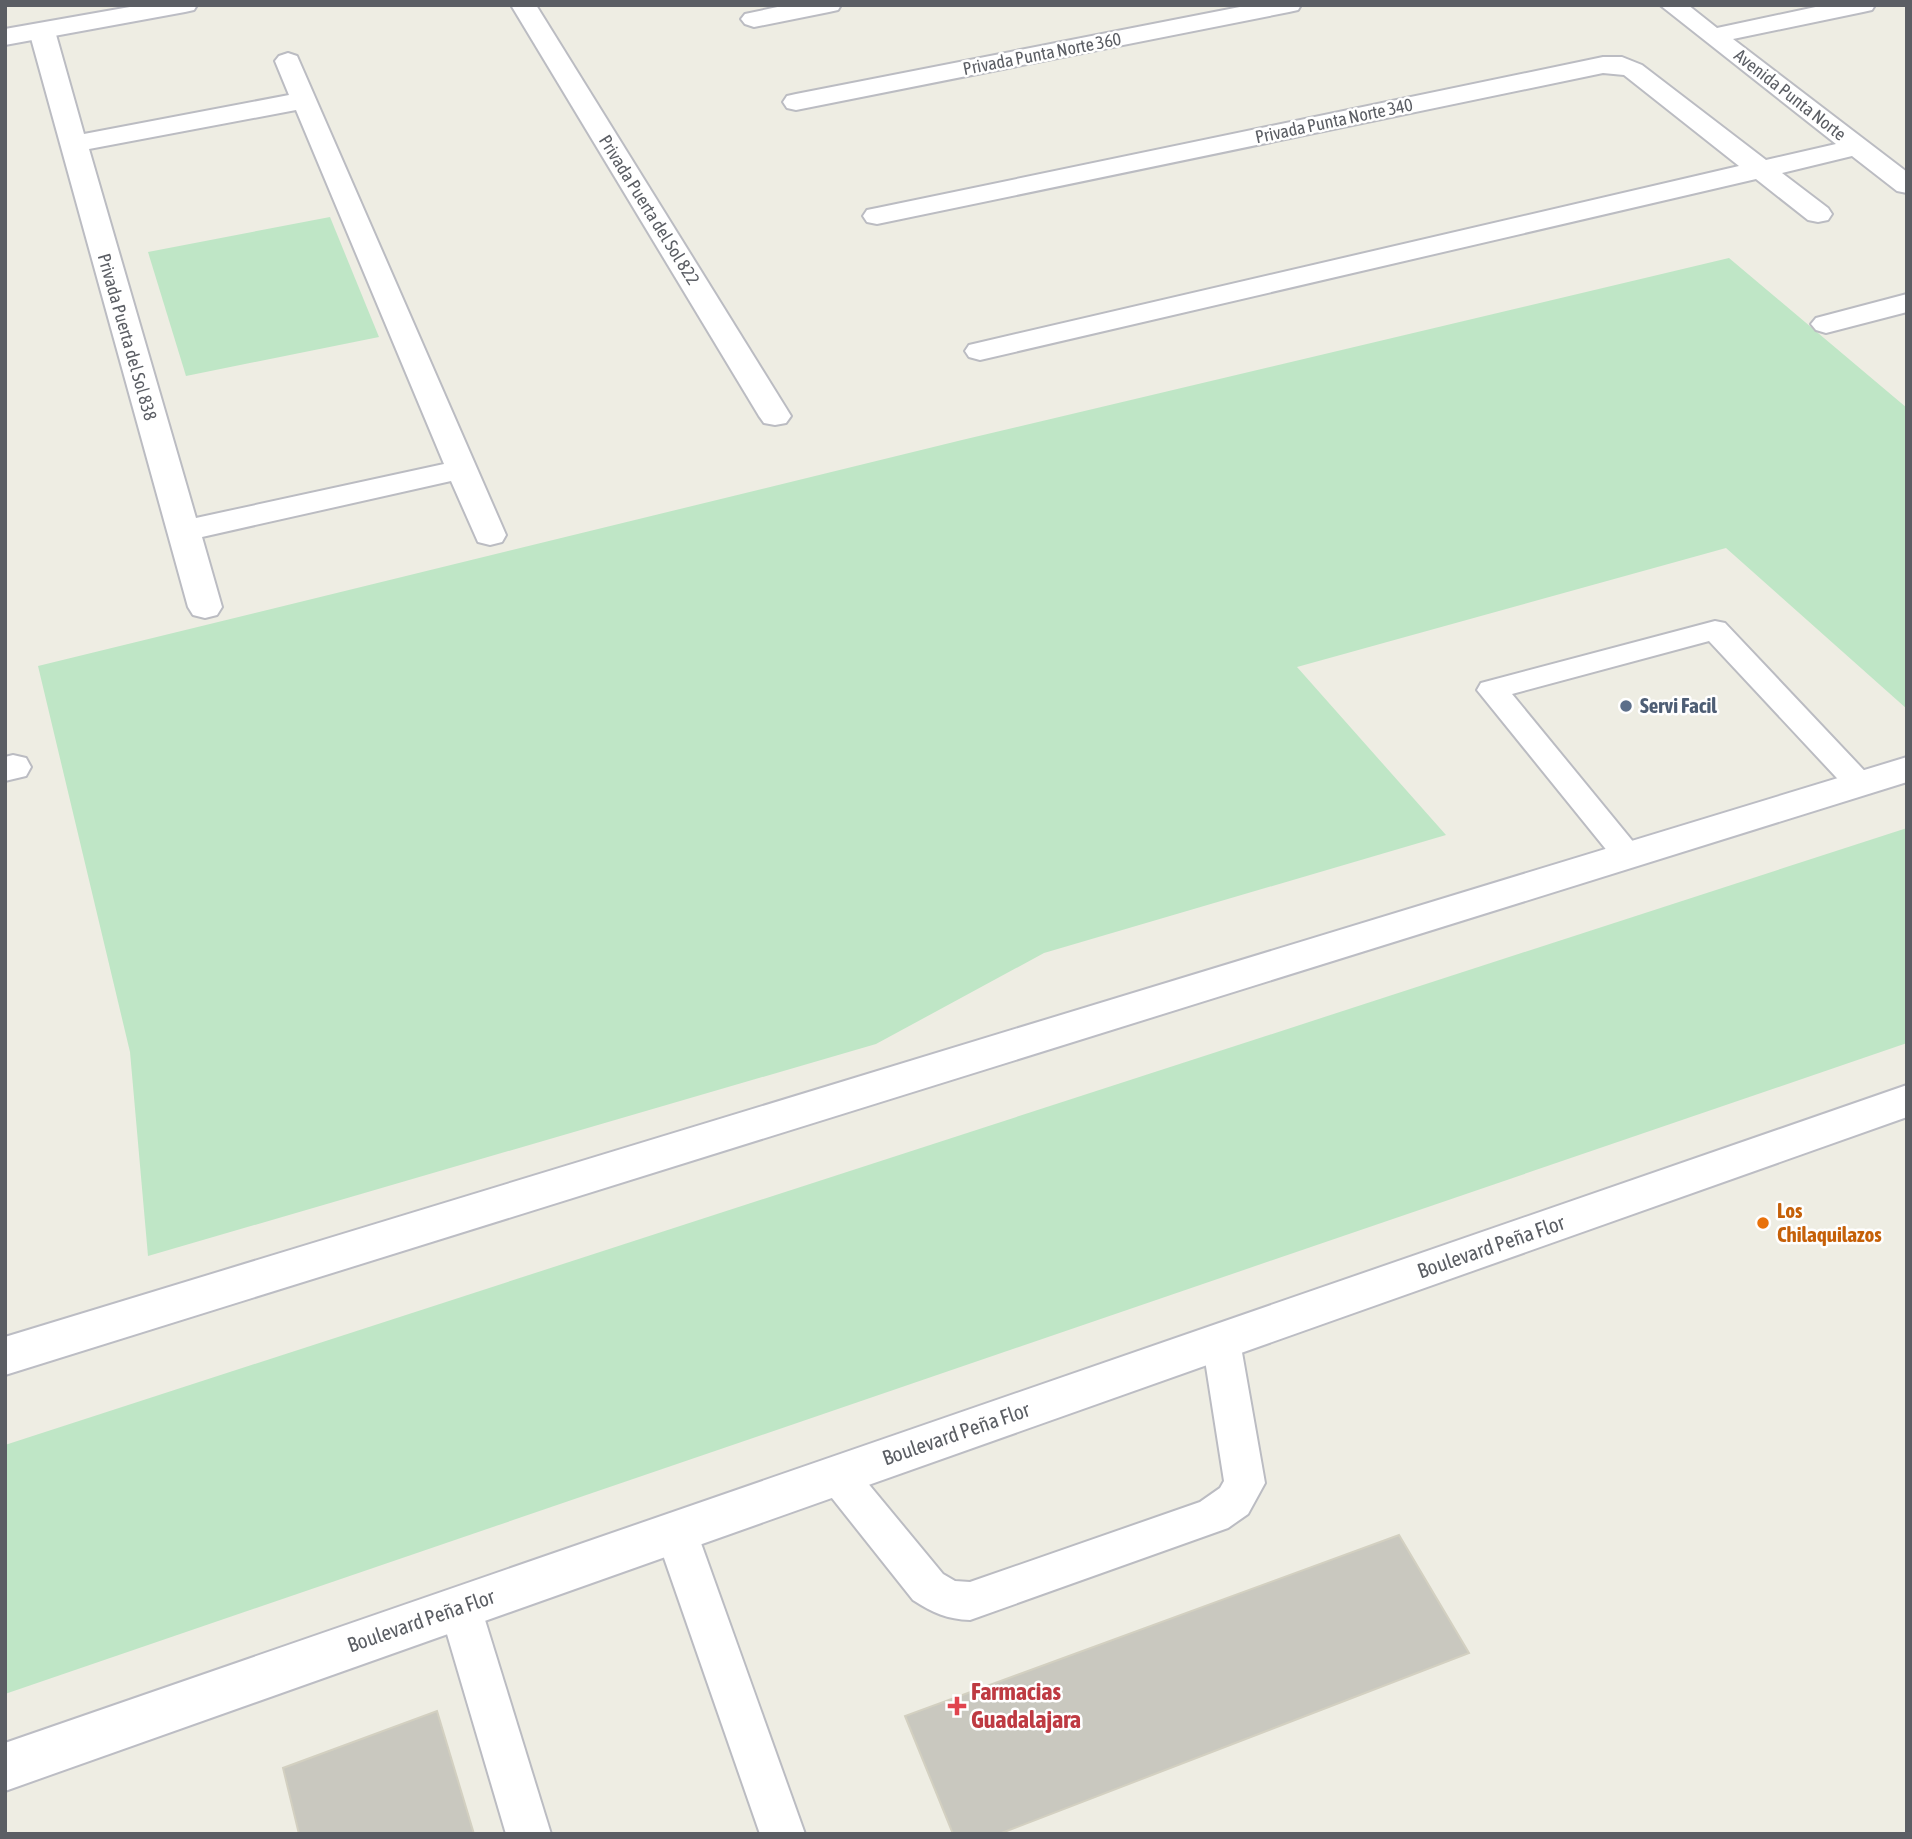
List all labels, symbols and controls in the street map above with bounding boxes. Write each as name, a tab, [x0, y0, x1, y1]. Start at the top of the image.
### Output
street label: Privada Punta Norte 360	[961, 28, 1123, 79]
street label: Avenida Punta Norte	[1730, 44, 1850, 145]
street label: Privada Punta Norte 340	[1253, 94, 1415, 147]
street label: Privada Puerta del Sol 822	[595, 131, 704, 289]
street label: Privada Puerta del Sol 838	[94, 251, 161, 423]
place label: Servi Facil	[1640, 693, 1717, 717]
marker: Servi Facil	[1618, 698, 1634, 714]
place label: Los Chilaquilazos	[1777, 1198, 1882, 1246]
street label: Boulevard Peña Flor	[1414, 1209, 1568, 1283]
marker: Los Chilaquilazos	[1755, 1215, 1771, 1231]
street label: Boulevard Peña Flor	[879, 1396, 1033, 1470]
street label: Boulevard Peña Flor	[344, 1583, 498, 1657]
place label: Farmacias Guadalajara	[971, 1678, 1081, 1733]
marker: Farmacias Guadalajara	[949, 1698, 965, 1714]

